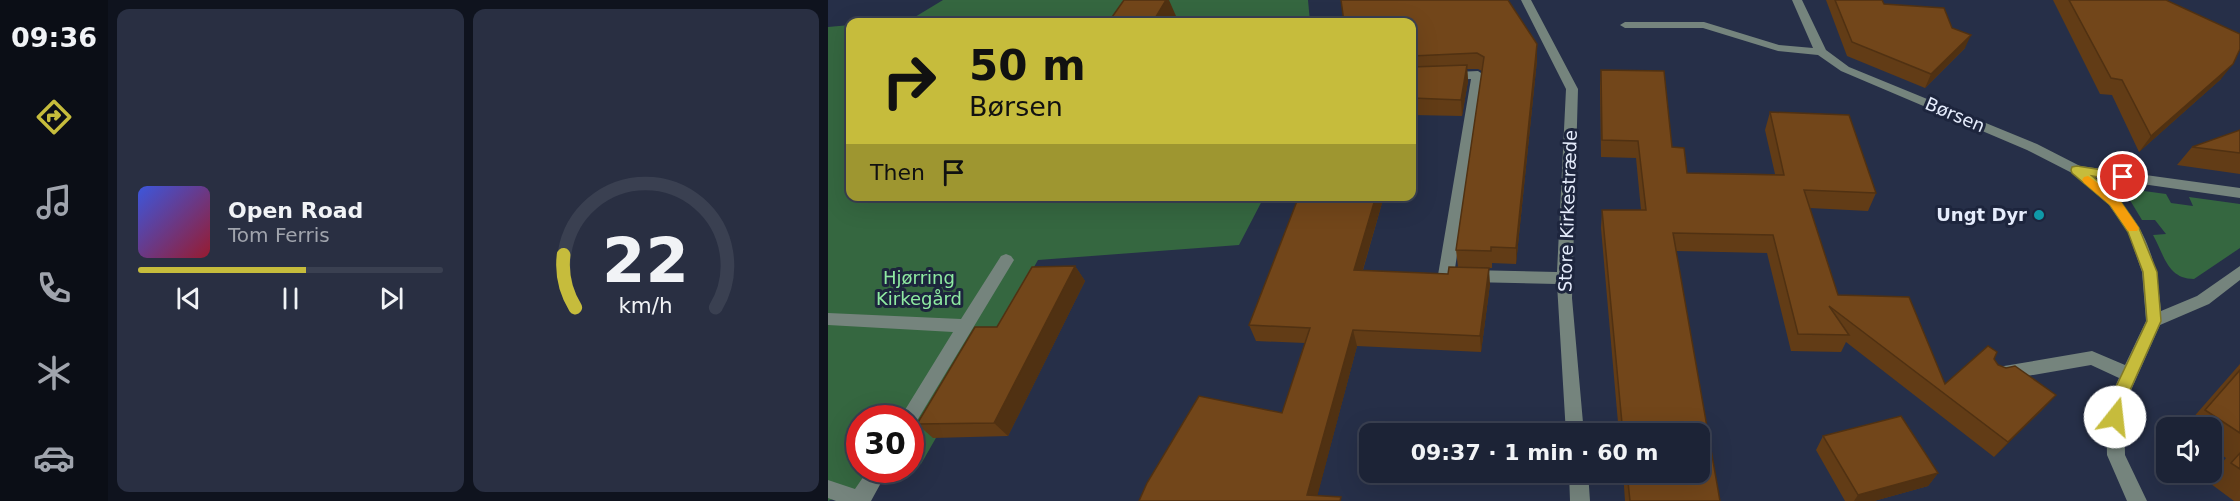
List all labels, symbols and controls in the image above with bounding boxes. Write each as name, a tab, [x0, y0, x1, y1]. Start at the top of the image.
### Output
text: 09:36	[11, 22, 97, 53]
text: 50 m	[969, 41, 1086, 90]
icon: right	[870, 42, 948, 120]
text: Børsen	[969, 91, 1063, 122]
street label: Børsen	[1922, 93, 1988, 136]
icon: directions	[33, 96, 75, 138]
street label: Store Kirkestræde	[1554, 129, 1581, 292]
pin	[2097, 151, 2148, 202]
icon: arrive	[937, 156, 970, 189]
text: Then	[870, 160, 925, 185]
icon: arrive	[2106, 160, 2139, 193]
icon: music	[33, 181, 75, 223]
text: Open Road	[228, 198, 363, 223]
place label: Ungt Dyr	[1936, 204, 2027, 225]
marker: Ungt Dyr	[2032, 208, 2046, 222]
text: Tom Ferris	[228, 223, 330, 247]
text: 22	[602, 224, 689, 297]
icon: phone	[33, 267, 75, 309]
park label: Hjørring Kirkegård	[876, 267, 962, 309]
icon: previous	[172, 282, 205, 315]
icon: pause	[274, 282, 307, 315]
icon: next	[375, 282, 408, 315]
text: km/h	[619, 293, 673, 318]
icon: climate	[33, 352, 75, 394]
position arrow	[2083, 385, 2147, 449]
speed limit sign: 30	[846, 405, 924, 483]
map controls	[2156, 417, 2222, 483]
button: sound	[2156, 417, 2222, 483]
icon: car	[33, 437, 75, 479]
text: 09:37 · 1 min · 60 m	[1411, 440, 1658, 465]

